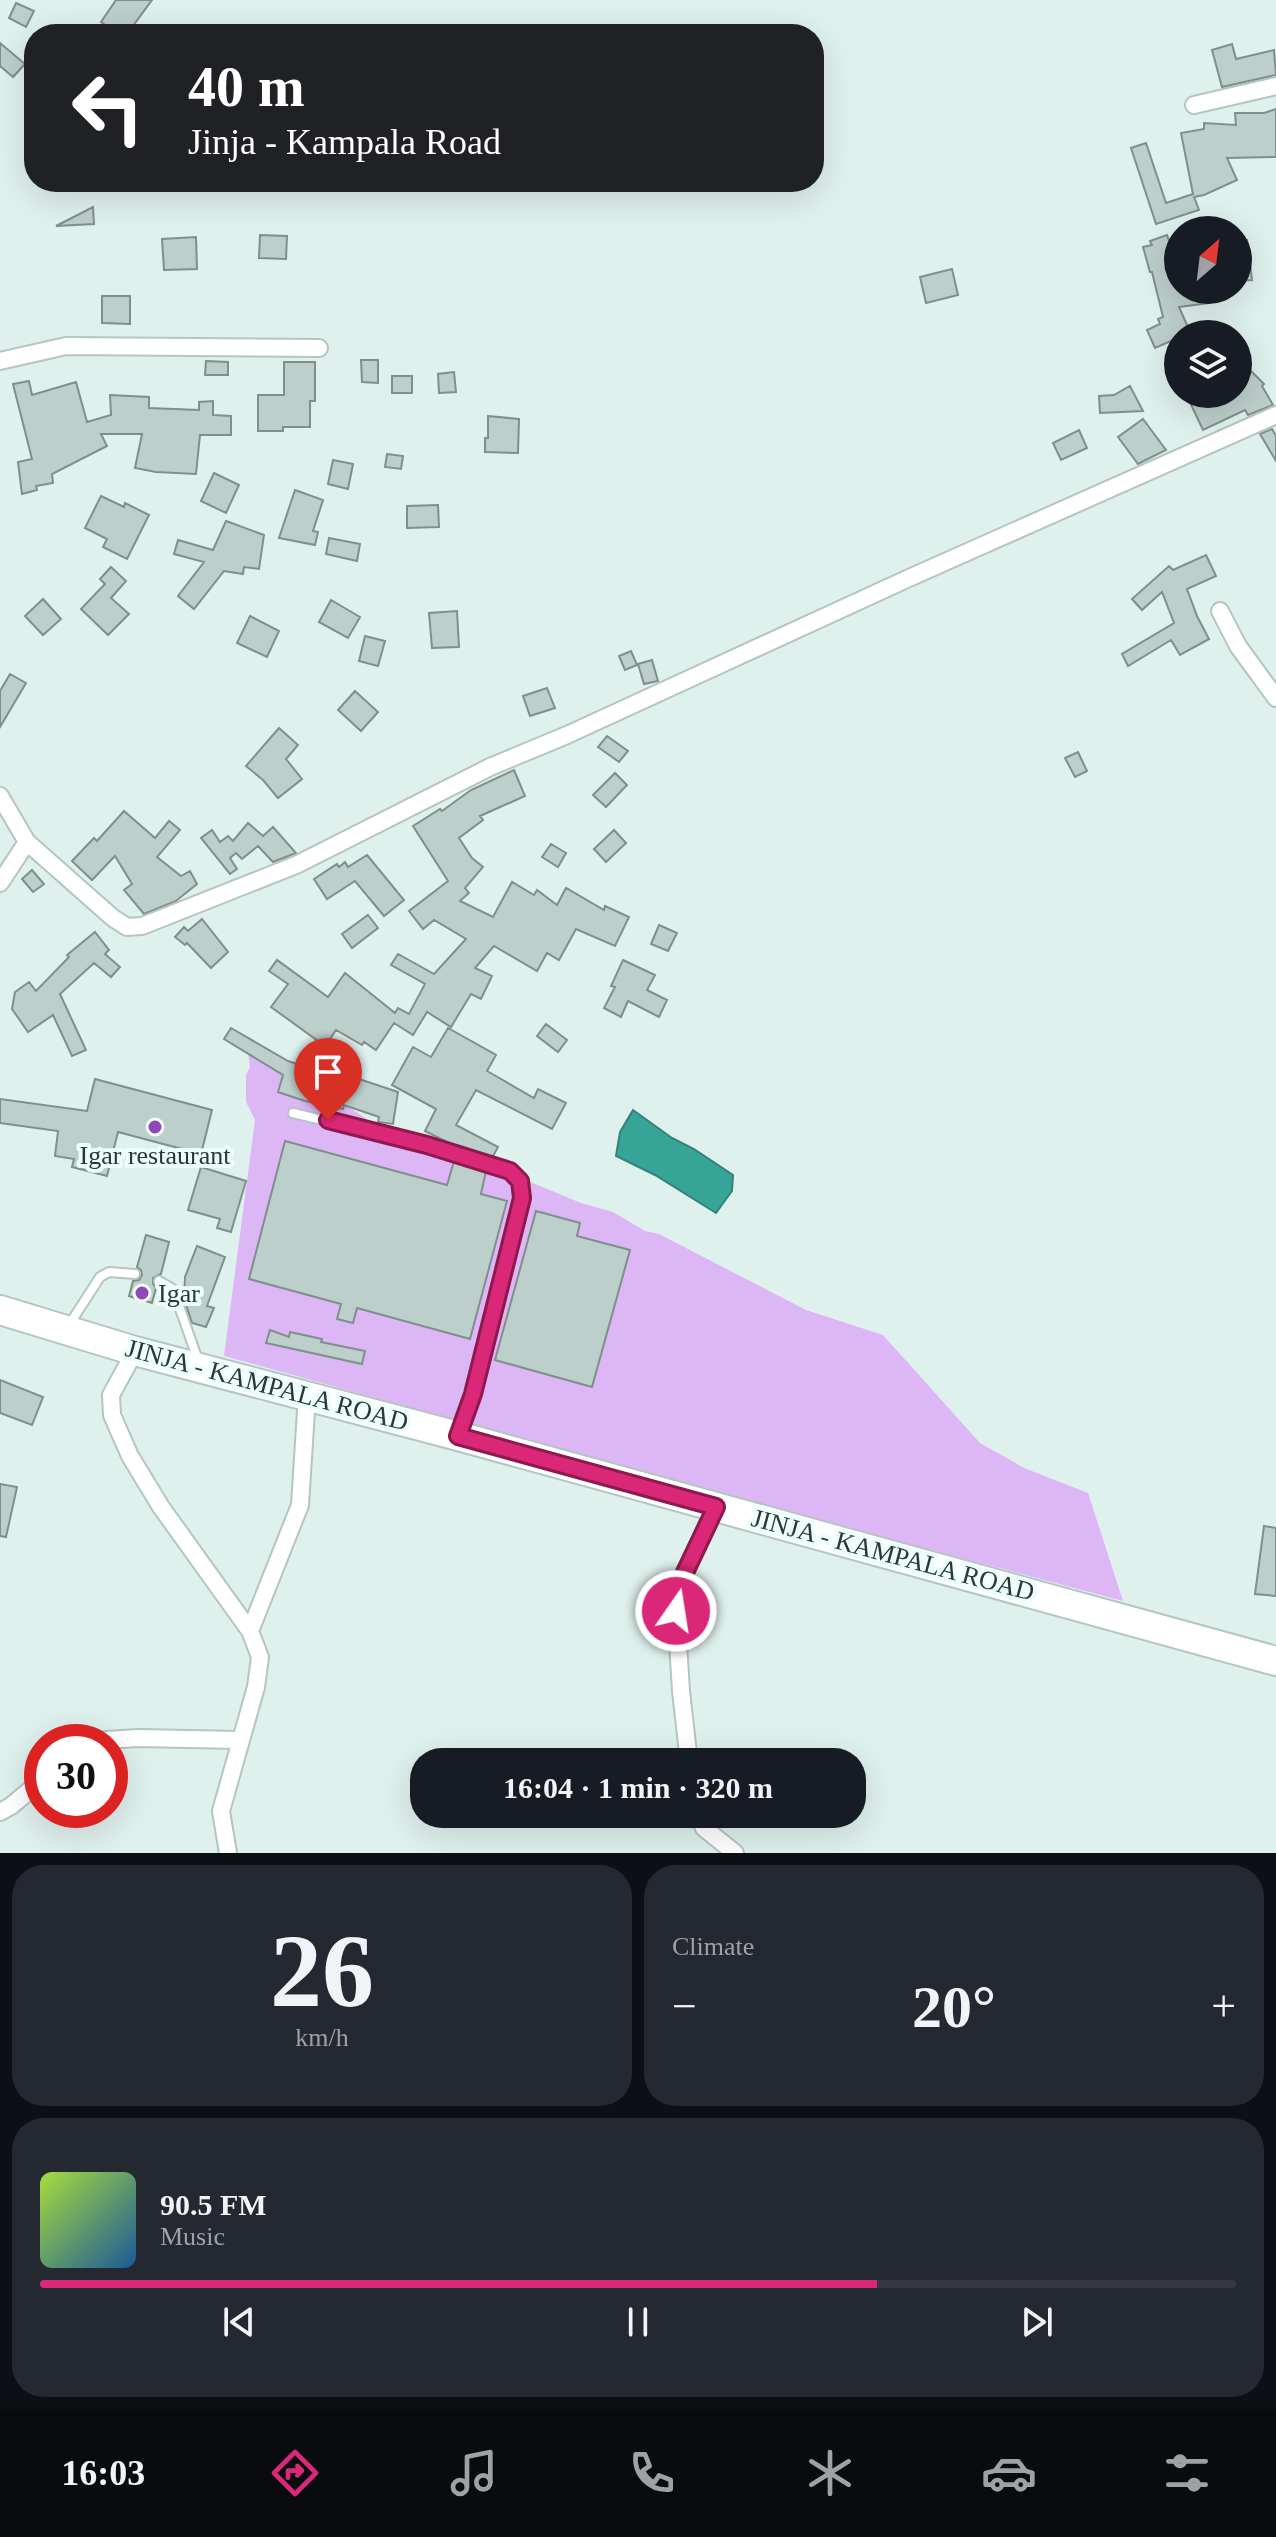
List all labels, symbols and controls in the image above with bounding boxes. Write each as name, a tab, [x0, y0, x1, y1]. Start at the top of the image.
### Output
icon: left	[56, 56, 160, 160]
text: 40 m	[188, 56, 305, 118]
text: Jinja - Kampala Road	[188, 122, 501, 162]
north arrow	[1164, 216, 1252, 304]
map controls	[1164, 216, 1252, 408]
button: layers	[1164, 320, 1252, 408]
pin	[294, 1038, 362, 1120]
icon: arrive	[306, 1050, 350, 1094]
marker: Igar restaurant	[146, 1118, 164, 1136]
place label: Igar restaurant	[80, 1141, 231, 1170]
place label: Igar	[158, 1279, 200, 1308]
marker: Igar	[133, 1284, 151, 1302]
street label: JINJA - KAMPALA ROAD	[122, 1333, 412, 1437]
street label: JINJA - KAMPALA ROAD	[748, 1503, 1038, 1607]
position arrow	[634, 1569, 718, 1653]
speed limit sign: 30	[24, 1724, 128, 1828]
text: 16:04 · 1 min · 320 m	[503, 1771, 773, 1804]
text: 26	[270, 1913, 374, 2028]
text: Climate	[672, 1932, 754, 1961]
text: 20°	[912, 1974, 996, 2040]
text: −	[672, 1982, 697, 2031]
text: +	[1211, 1982, 1236, 2031]
text: km/h	[295, 2023, 349, 2052]
text: 90.5 FM	[160, 2188, 267, 2221]
text: Music	[160, 2222, 225, 2251]
icon: previous	[217, 2300, 261, 2344]
icon: pause	[616, 2300, 660, 2344]
icon: next	[1015, 2300, 1059, 2344]
icon: directions	[267, 2445, 323, 2501]
icon: music	[446, 2445, 502, 2501]
icon: phone	[624, 2445, 680, 2501]
icon: climate	[802, 2445, 858, 2501]
icon: car	[981, 2445, 1037, 2501]
icon: filters	[1159, 2445, 1215, 2501]
text: 16:03	[61, 2453, 145, 2493]

